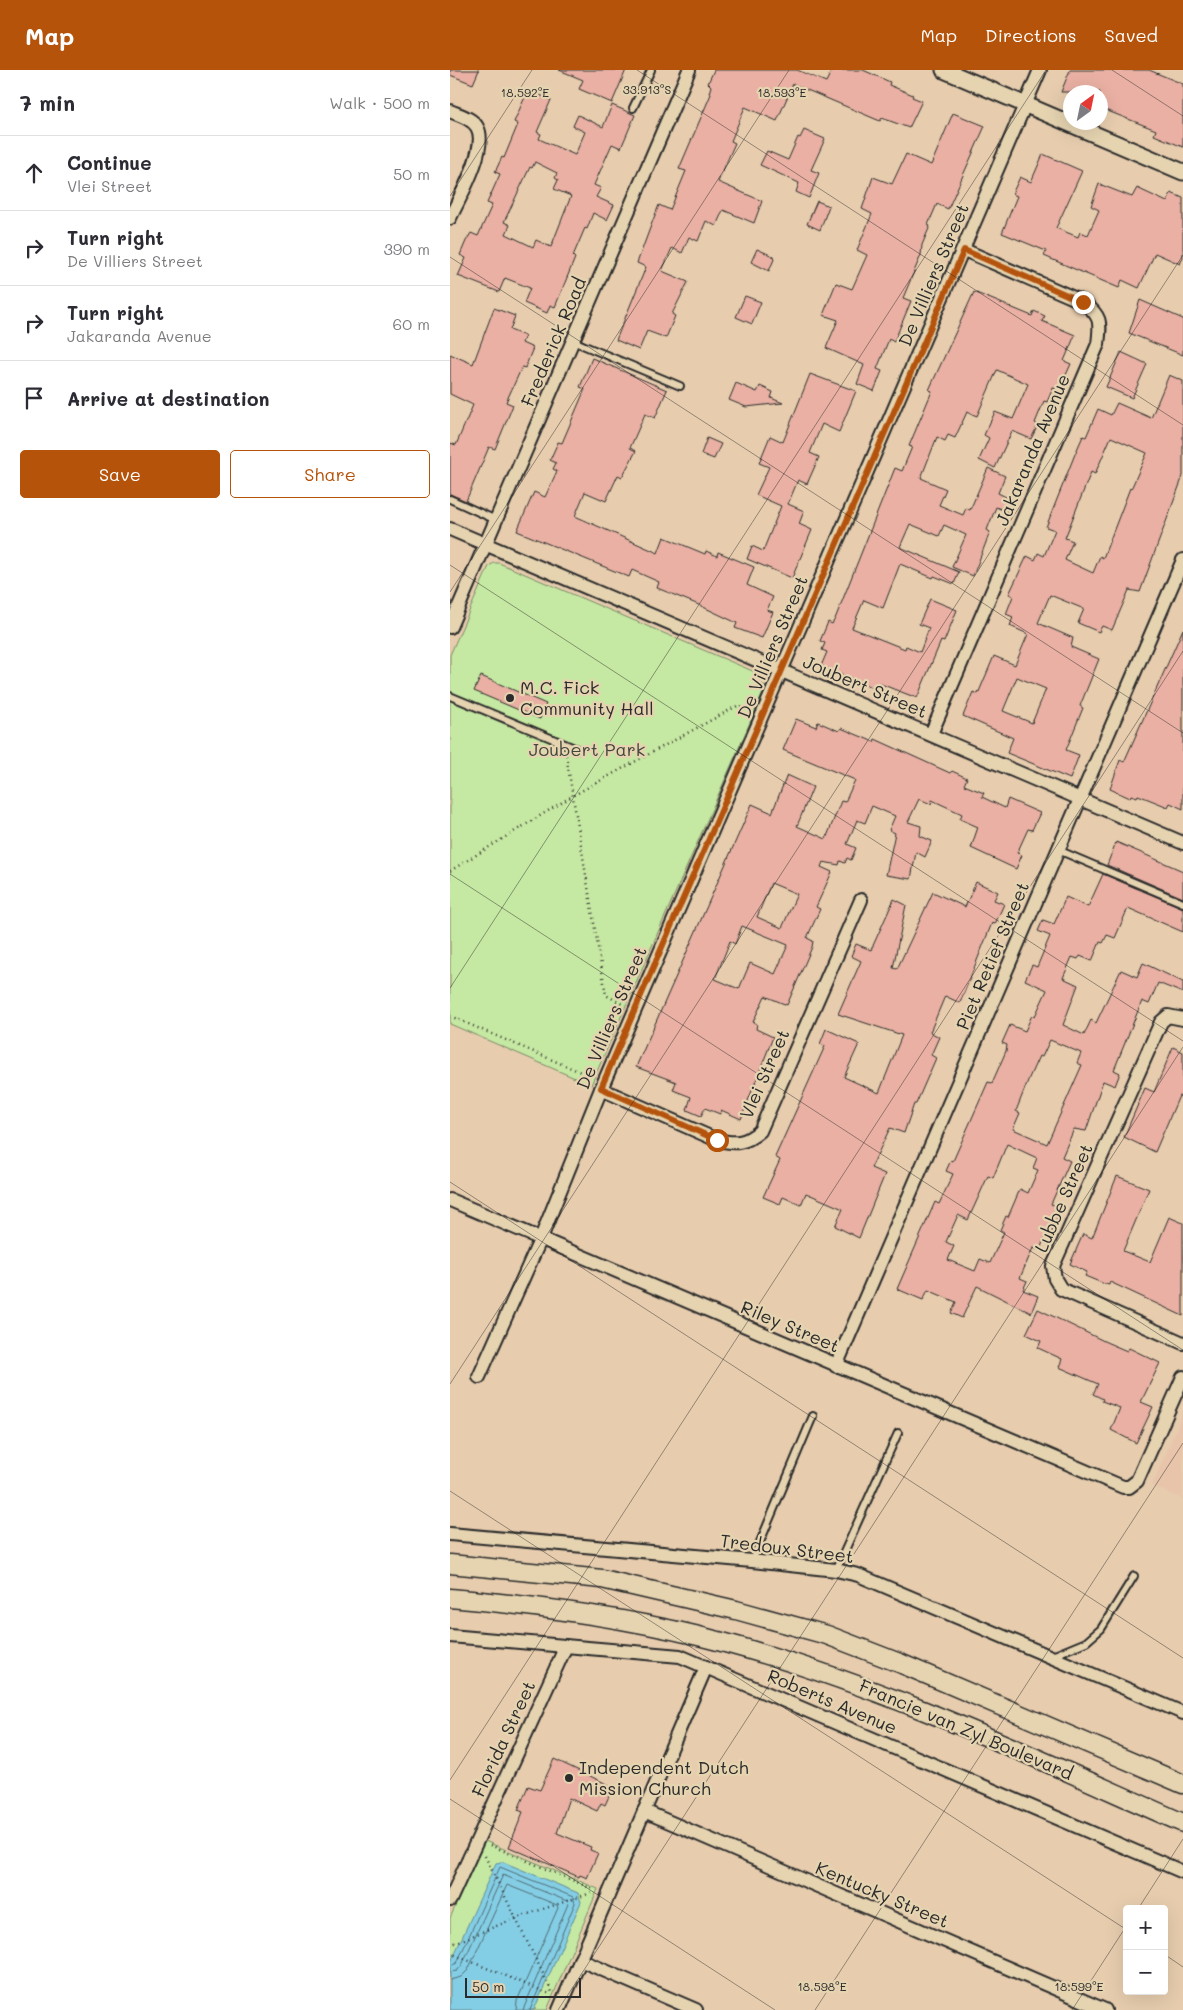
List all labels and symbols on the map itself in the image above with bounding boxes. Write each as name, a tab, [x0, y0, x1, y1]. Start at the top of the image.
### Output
text: 33.913°S	[623, 81, 671, 97]
text: 18.592°E	[501, 84, 549, 100]
text: 18.593°E	[758, 84, 807, 100]
north arrow	[1063, 85, 1108, 130]
street label: De Villiers Street	[892, 200, 974, 350]
street label: Frederick Road	[515, 273, 591, 410]
route end	[1072, 291, 1095, 314]
street label: Jakaranda Avenue	[989, 370, 1075, 529]
street label: De Villiers Street	[731, 572, 813, 722]
street label: Joubert Street	[799, 649, 931, 723]
place label: M.C. Fick Community Hall	[520, 675, 654, 720]
marker: M.C. Fick Community Hall	[504, 692, 516, 704]
park label: Joubert Park	[529, 737, 645, 761]
street label: Piet Retief Street	[950, 878, 1034, 1033]
street label: De Villiers Street	[570, 943, 652, 1093]
street label: Vlei Street	[734, 1025, 795, 1122]
route start	[706, 1129, 729, 1152]
street label: Lubbe Street	[1028, 1140, 1098, 1256]
street label: Riley Street	[737, 1294, 843, 1358]
street label: Tredoux Street	[719, 1528, 855, 1568]
street label: Roberts Avenue	[764, 1663, 901, 1739]
street label: Francie van Zyl Boulevard	[856, 1673, 1077, 1785]
street label: Florida Street	[466, 1677, 540, 1801]
place label: Independent Dutch Mission Church	[579, 1755, 749, 1800]
marker: Independent Dutch Mission Church	[563, 1772, 575, 1784]
street label: Kentucky Street	[812, 1855, 953, 1933]
scale bar	[465, 1975, 581, 1998]
text: 18.598°E	[797, 1978, 847, 1994]
text: 18.599°E	[1055, 1978, 1104, 1994]

